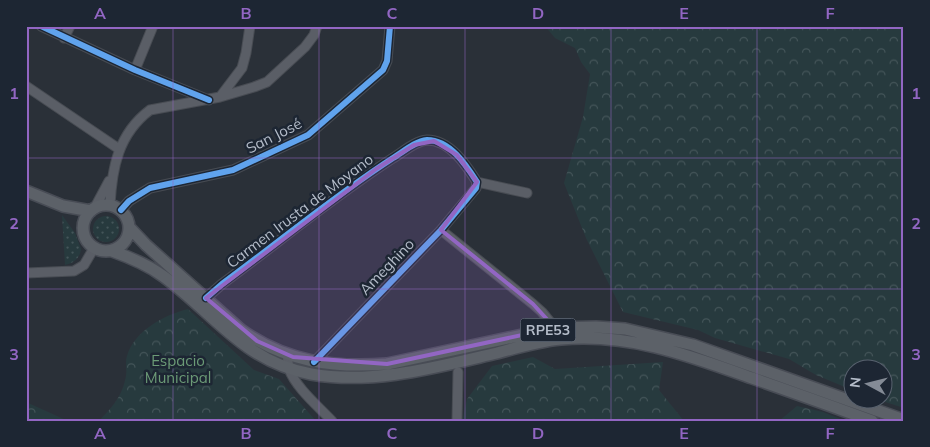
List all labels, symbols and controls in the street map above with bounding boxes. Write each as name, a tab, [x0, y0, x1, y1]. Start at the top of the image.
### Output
text: A	[94, 3, 106, 23]
text: B	[240, 3, 252, 23]
text: C	[387, 3, 398, 23]
text: D	[532, 3, 544, 23]
text: E	[679, 3, 689, 23]
text: F	[825, 3, 835, 23]
text: 1	[9, 83, 19, 103]
text: 1	[911, 83, 921, 103]
street label: San José	[243, 113, 305, 158]
street label: Carmen Irusta de Moyano	[223, 149, 377, 272]
text: 2	[9, 213, 19, 233]
text: 2	[911, 213, 921, 233]
street label: Ameghino	[355, 234, 418, 299]
road number: RPE53	[520, 318, 576, 342]
text: 3	[9, 344, 19, 364]
text: 3	[911, 344, 921, 364]
park label: Espacio Municipal	[145, 351, 211, 387]
north arrow	[842, 360, 892, 410]
text: N	[846, 376, 865, 389]
text: A	[94, 423, 106, 443]
text: B	[240, 423, 252, 443]
text: C	[387, 423, 398, 443]
text: D	[532, 423, 544, 443]
text: E	[679, 423, 689, 443]
text: F	[825, 423, 835, 443]

